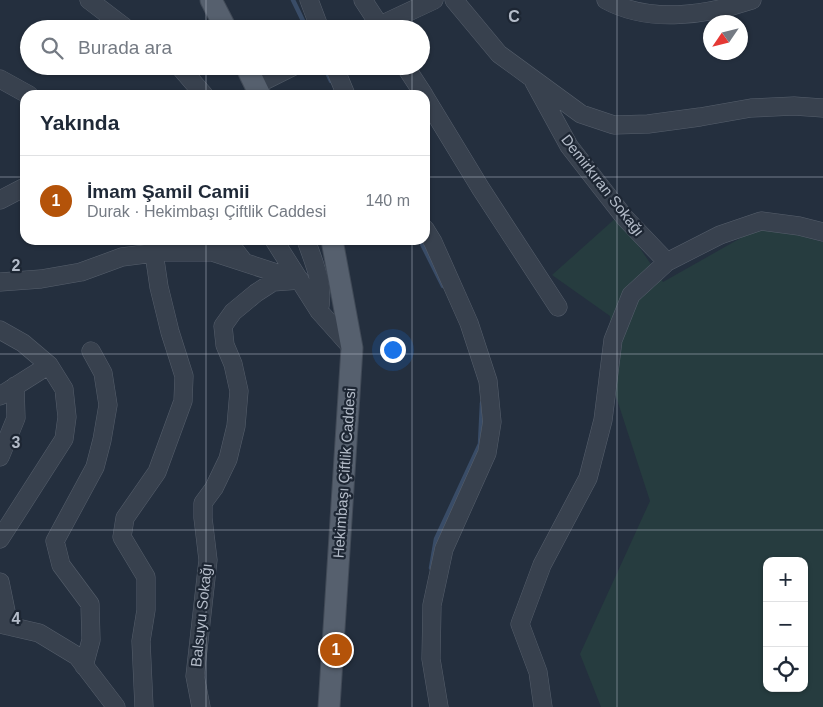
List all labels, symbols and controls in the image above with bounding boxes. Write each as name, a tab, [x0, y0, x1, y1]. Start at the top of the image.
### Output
text: C	[508, 8, 520, 25]
north arrow	[703, 15, 748, 60]
search box	[20, 20, 430, 75]
icon: search	[38, 34, 66, 62]
text: Burada ara	[78, 37, 172, 58]
text: Yakında	[40, 111, 119, 134]
street label: Demirkıran Sokağı	[558, 131, 648, 239]
text: İmam Şamil Camii	[87, 181, 250, 202]
text: 1	[52, 192, 60, 209]
text: 140 m	[366, 192, 410, 209]
text: Durak · Hekimbaşı Çiftlik Caddesi	[87, 203, 326, 220]
text: 2	[12, 257, 21, 274]
your location	[380, 337, 406, 363]
street label: Hekimbaşı Çiftlik Caddesi	[330, 387, 358, 559]
text: 3	[12, 434, 21, 451]
map controls	[763, 557, 808, 692]
button: +	[763, 557, 808, 602]
street label: Balsuyu Sokağı	[187, 562, 215, 668]
button: −	[763, 602, 808, 647]
text: 4	[12, 610, 21, 627]
pin: 1	[320, 631, 352, 669]
button: locate	[763, 647, 808, 692]

